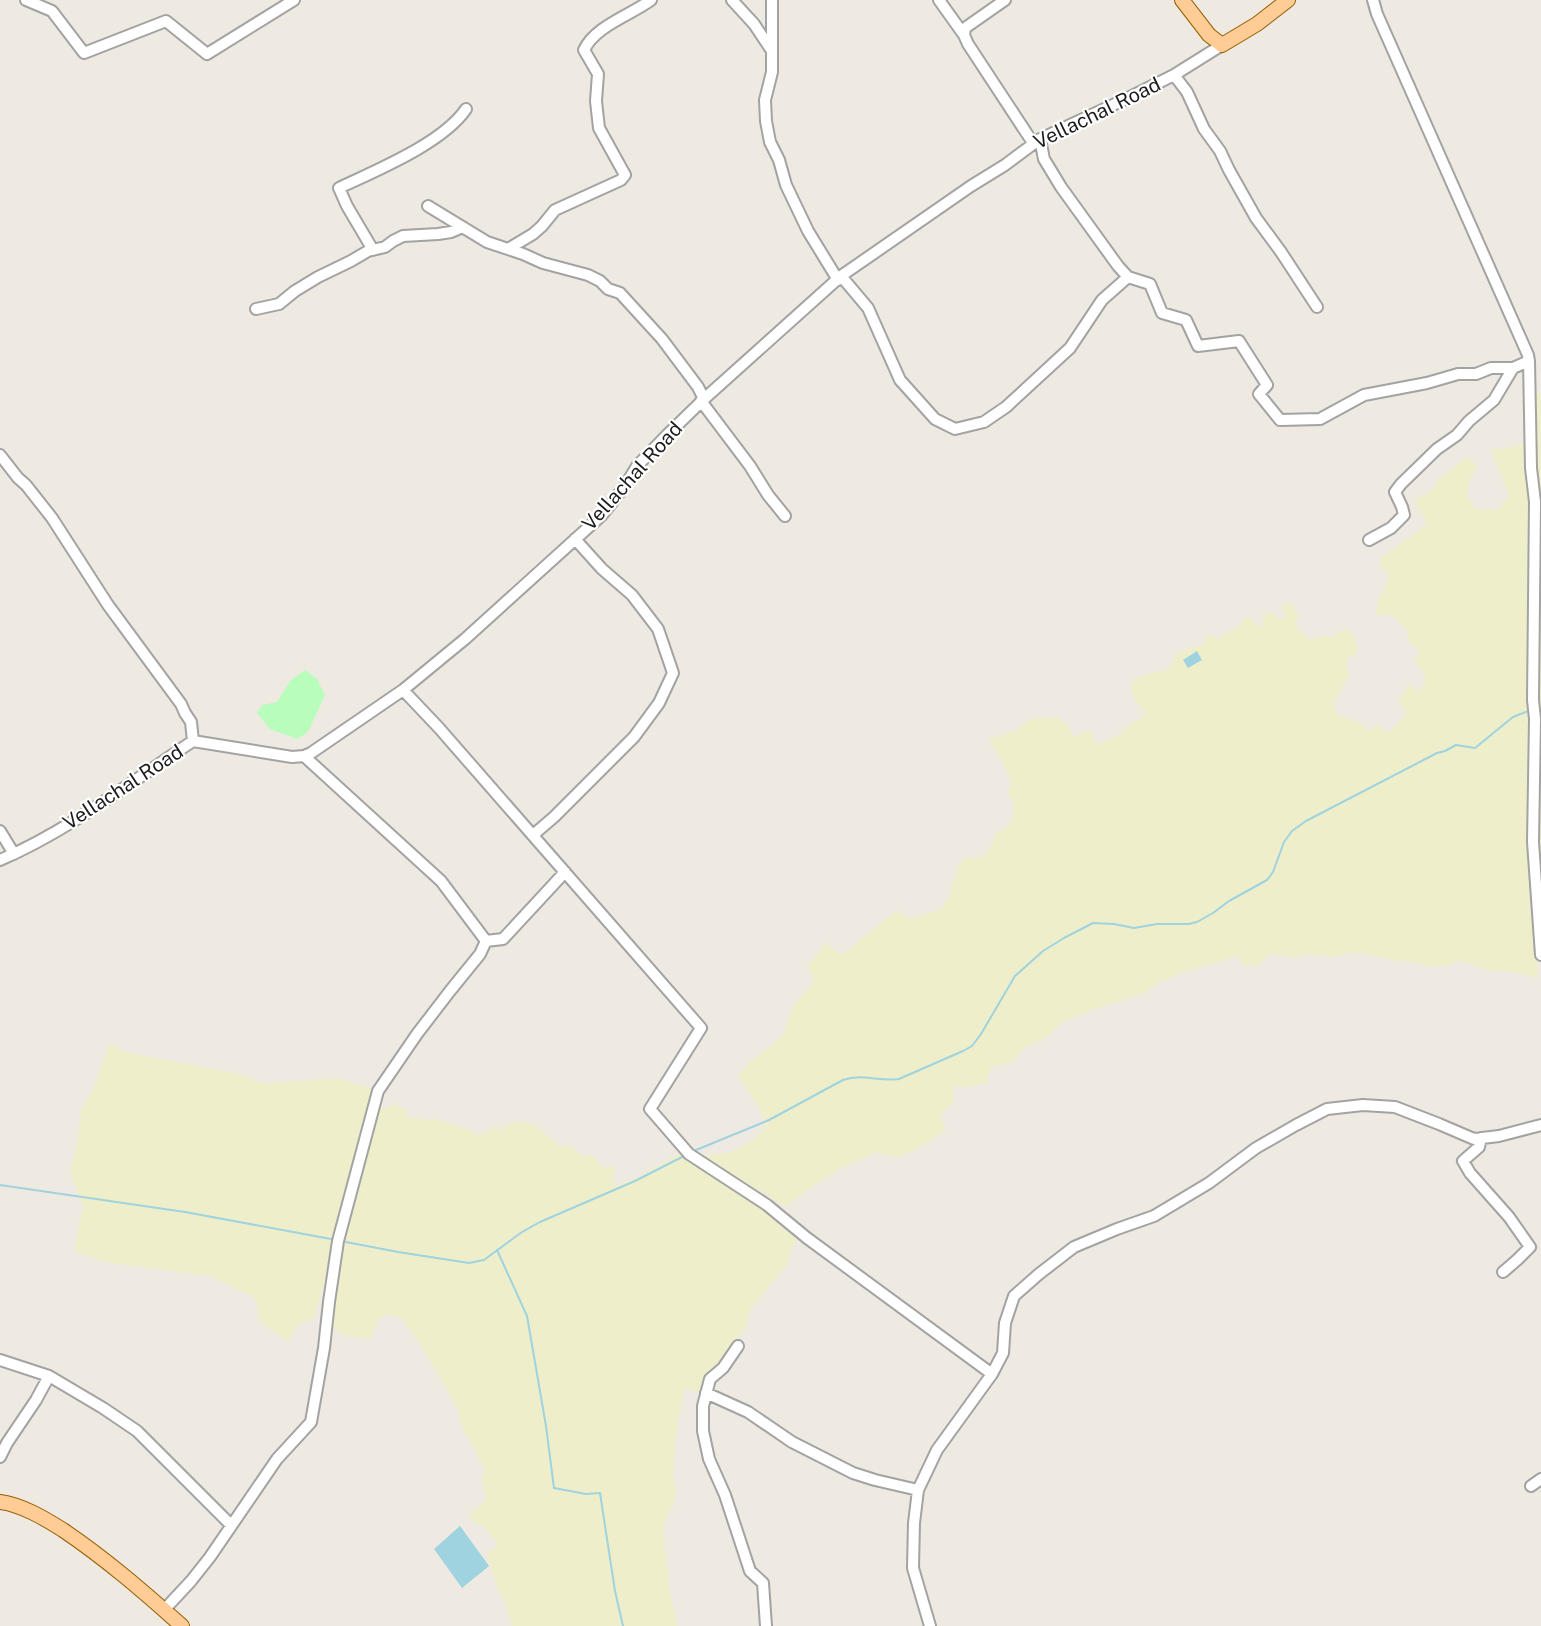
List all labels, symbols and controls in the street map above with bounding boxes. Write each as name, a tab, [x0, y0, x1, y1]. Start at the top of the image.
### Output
street label: Vellachal Road	[1030, 72, 1164, 154]
street label: Vellachal Road	[577, 417, 687, 535]
street label: Vellachal Road	[58, 739, 188, 835]

